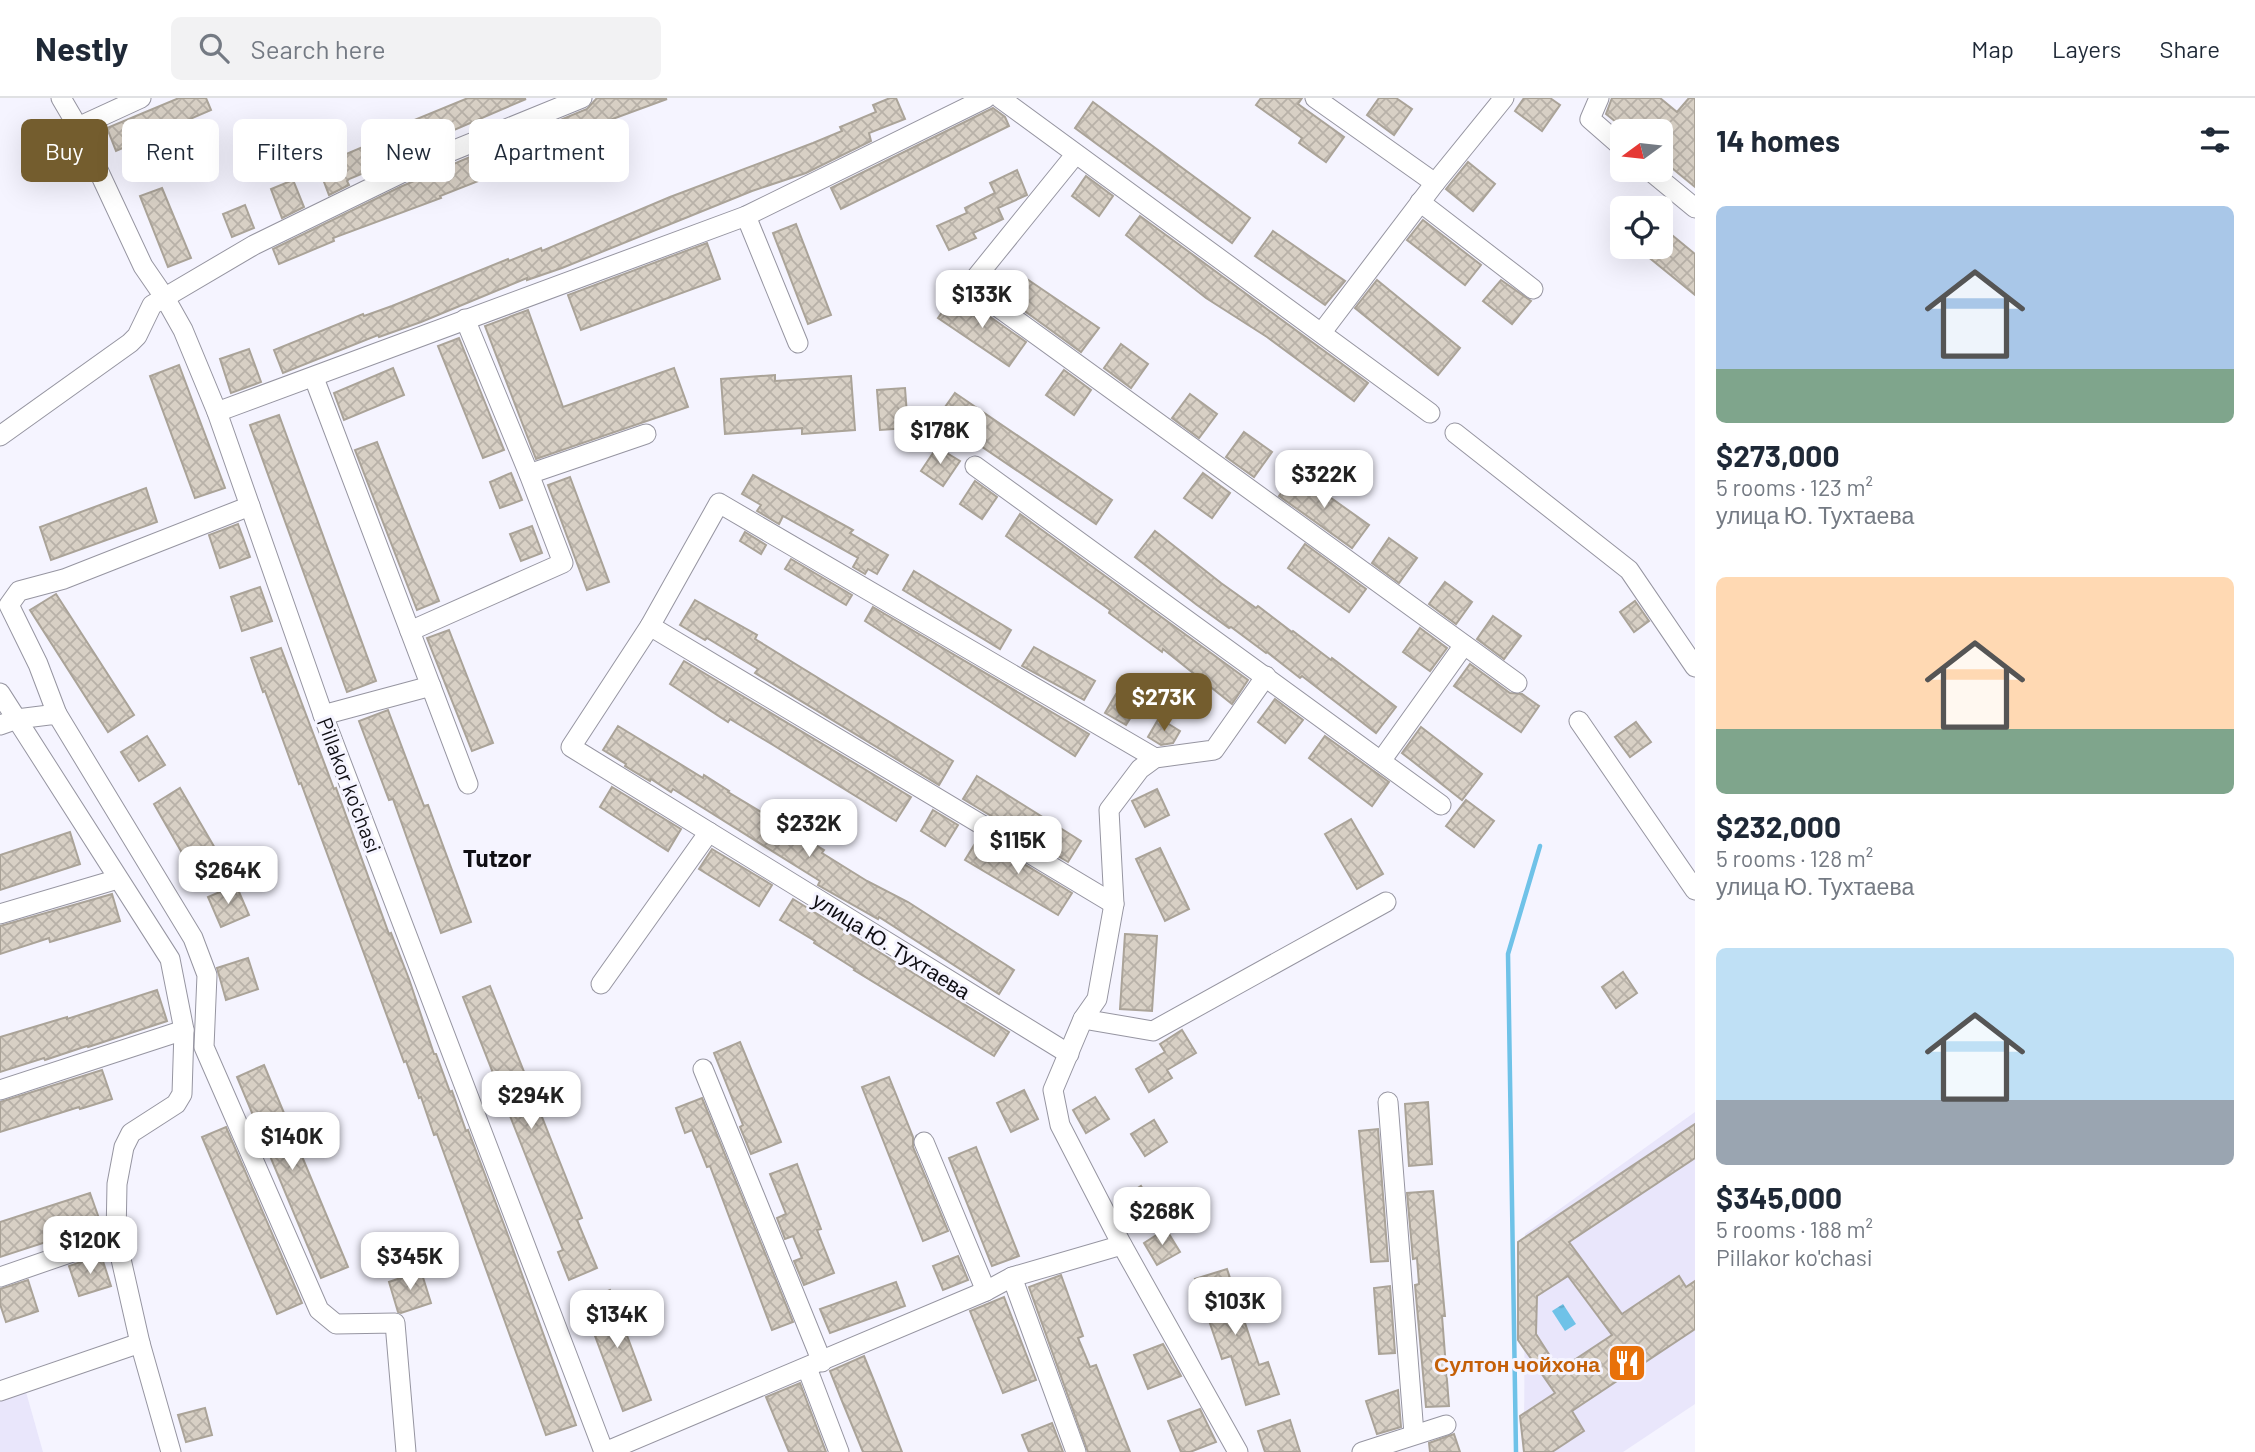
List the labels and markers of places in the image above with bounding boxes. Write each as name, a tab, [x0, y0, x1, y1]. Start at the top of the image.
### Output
pin: $133K	[933, 271, 1031, 330]
pin: $178K	[891, 406, 989, 466]
pin: $322K	[1275, 450, 1373, 510]
pin: $273K	[1115, 674, 1213, 733]
pin: $232K	[760, 800, 858, 859]
pin: $115K	[969, 816, 1067, 876]
pin: $264K	[179, 846, 277, 906]
pin: $294K	[482, 1072, 580, 1131]
pin: $140K	[243, 1112, 341, 1172]
pin: $268K	[1113, 1188, 1211, 1247]
pin: $120K	[41, 1216, 139, 1276]
pin: $345K	[361, 1232, 459, 1292]
pin: $103K	[1186, 1278, 1284, 1337]
pin: $134K	[568, 1290, 666, 1350]
restaurant icon: Султон чойхона	[1606, 1342, 1648, 1384]
place label: Султон чойхона	[1434, 1351, 1600, 1376]

